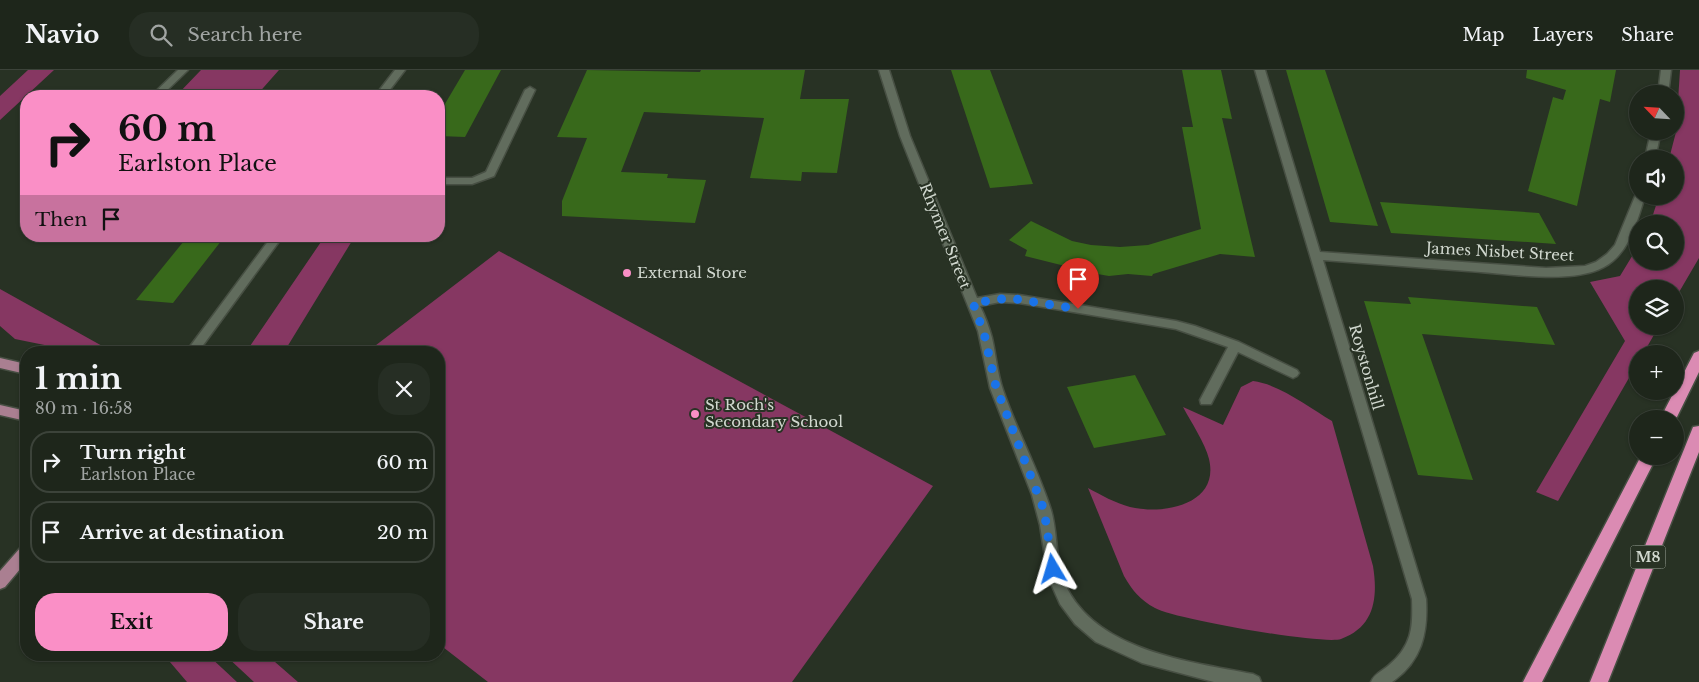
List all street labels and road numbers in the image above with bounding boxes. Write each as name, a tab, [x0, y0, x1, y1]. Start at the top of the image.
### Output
street label: Rhymer Street	[916, 180, 975, 292]
street label: James Nisbet Street	[1423, 238, 1575, 265]
street label: Roystonhill	[1345, 322, 1388, 412]
road number: M8	[1630, 546, 1666, 568]

